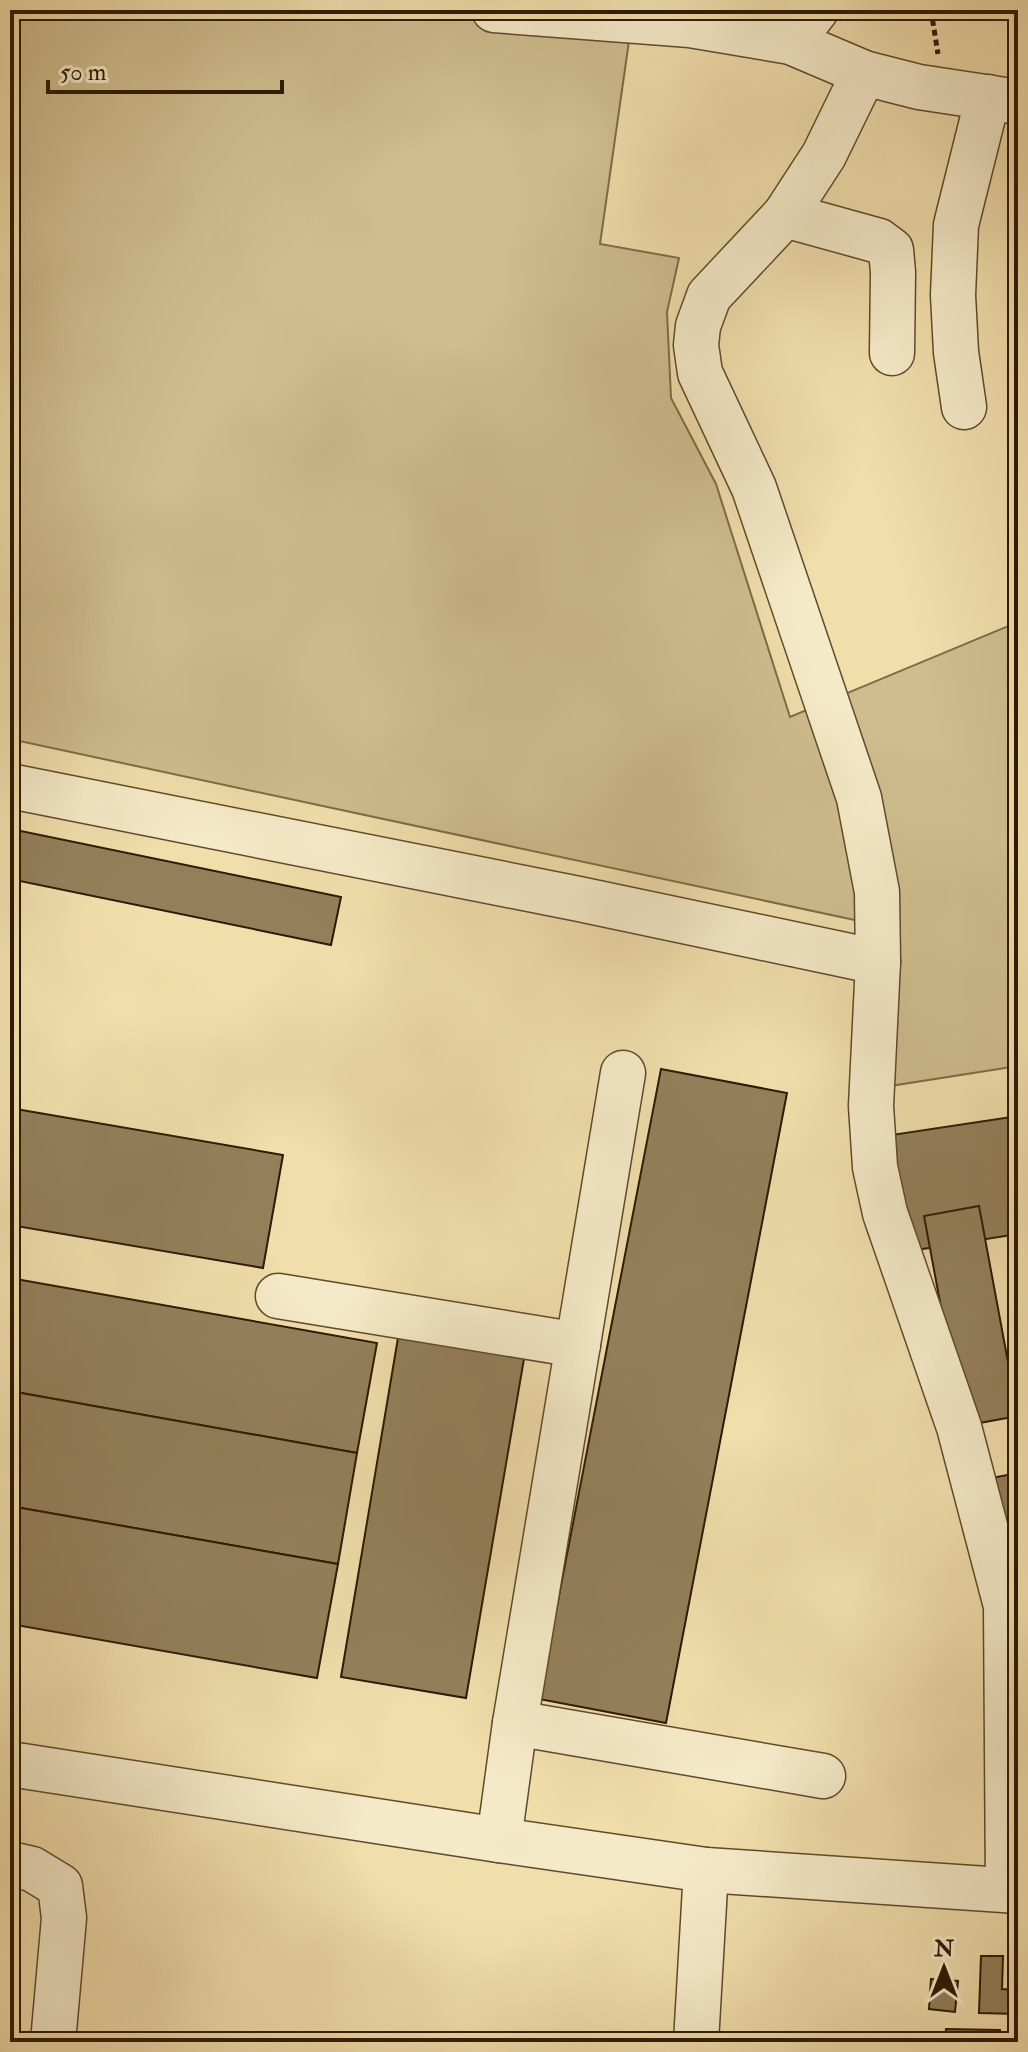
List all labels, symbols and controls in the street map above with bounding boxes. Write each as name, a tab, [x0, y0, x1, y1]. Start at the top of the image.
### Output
scale bar	[48, 44, 282, 94]
text: 50 m	[60, 57, 107, 88]
north arrow	[904, 1928, 984, 2008]
text: N	[933, 1935, 954, 1963]

